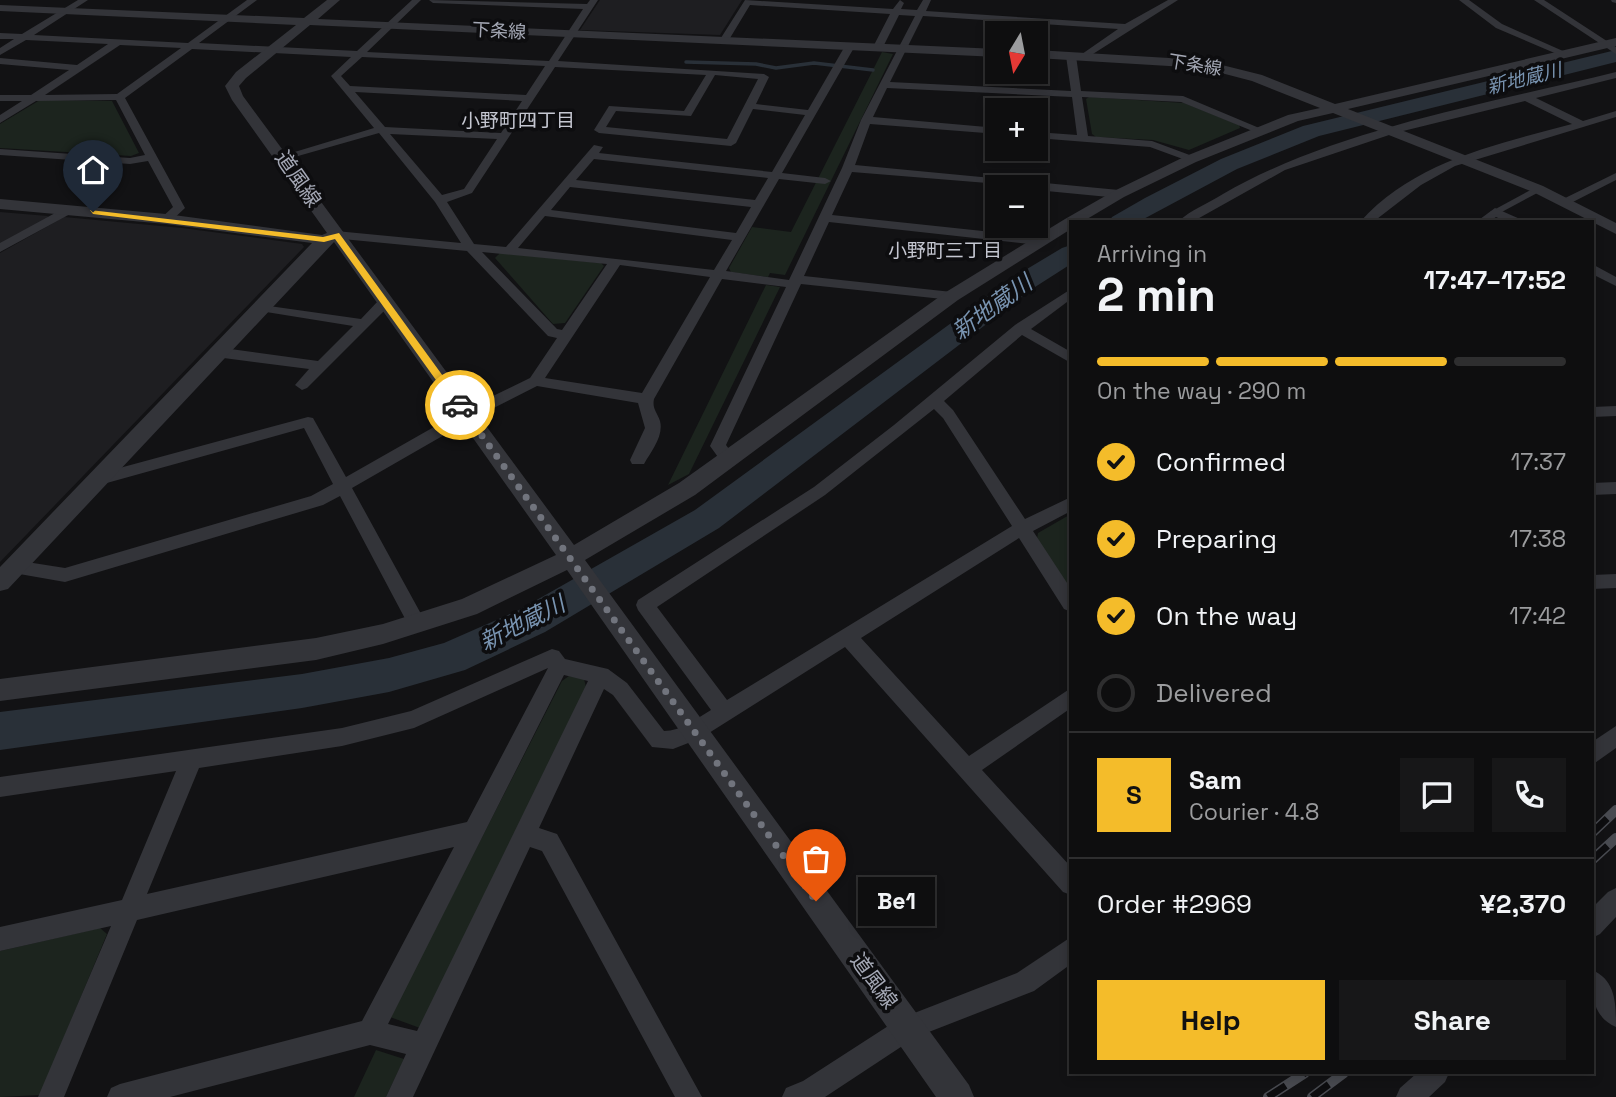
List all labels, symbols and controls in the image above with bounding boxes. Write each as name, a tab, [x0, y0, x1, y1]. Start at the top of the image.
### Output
street label: 下条線	[471, 18, 527, 43]
north arrow	[985, 21, 1048, 84]
map controls	[985, 21, 1048, 238]
street label: 下条線	[1167, 49, 1224, 80]
water label: 新地蔵川	[1484, 57, 1566, 100]
button: +	[985, 98, 1048, 161]
district label: 小野町四丁目	[461, 108, 575, 133]
pin	[63, 140, 123, 212]
street label: 道風線	[269, 145, 328, 212]
icon: home	[74, 151, 112, 189]
button: −	[985, 175, 1048, 238]
district label: 小野町三丁目	[888, 238, 1002, 263]
text: Arriving in	[1097, 239, 1207, 269]
text: 17:47–17:52	[1423, 263, 1566, 297]
water label: 新地蔵川	[946, 266, 1040, 346]
text: 2 min	[1097, 266, 1216, 324]
courier	[425, 370, 495, 440]
text: On the way · 290 m	[1097, 376, 1306, 406]
icon: car	[441, 386, 479, 424]
icon: check	[1097, 443, 1135, 481]
text: Confirmed	[1156, 445, 1286, 479]
text: 17:37	[1511, 447, 1566, 477]
icon: check	[1097, 520, 1135, 558]
text: Preparing	[1156, 522, 1277, 556]
text: 17:38	[1509, 524, 1566, 554]
water label: 新地蔵川	[474, 587, 572, 657]
icon: check	[1097, 597, 1135, 635]
text: On the way	[1156, 599, 1297, 633]
text: 17:42	[1509, 601, 1566, 631]
text: Delivered	[1156, 676, 1272, 710]
button: chat	[1400, 758, 1474, 832]
button: phone	[1492, 758, 1566, 832]
text: Sam	[1189, 763, 1242, 797]
text: S	[1126, 778, 1142, 812]
text: Courier · 4.8	[1189, 797, 1319, 827]
pin	[786, 829, 846, 901]
icon: bag	[797, 840, 835, 878]
callout: Be1	[858, 876, 935, 926]
text: Be1	[877, 886, 916, 916]
text: Order #2969	[1097, 887, 1252, 921]
text: ¥2,370	[1480, 887, 1566, 921]
street label: 道風線	[845, 947, 904, 1014]
button: Help	[1097, 980, 1325, 1060]
button: Share	[1339, 980, 1566, 1060]

